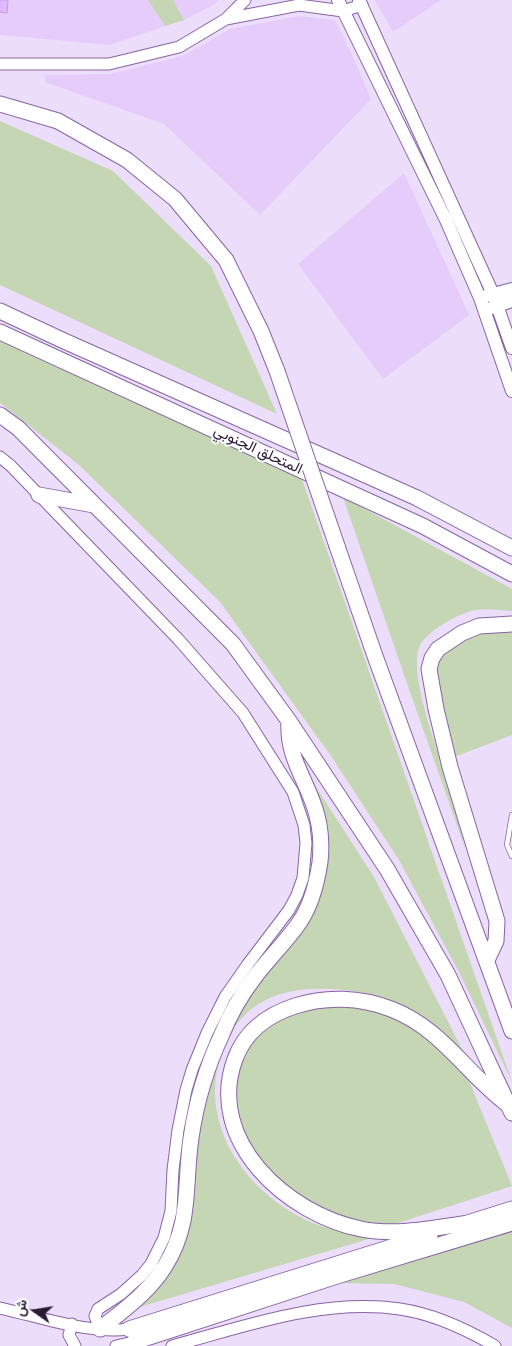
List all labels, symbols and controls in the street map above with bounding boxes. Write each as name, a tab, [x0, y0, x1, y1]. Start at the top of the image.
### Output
street label: المتحلق الجنوبي	[211, 422, 305, 478]
north arrow	[10, 1286, 60, 1336]
text: ش	[9, 1297, 31, 1318]

